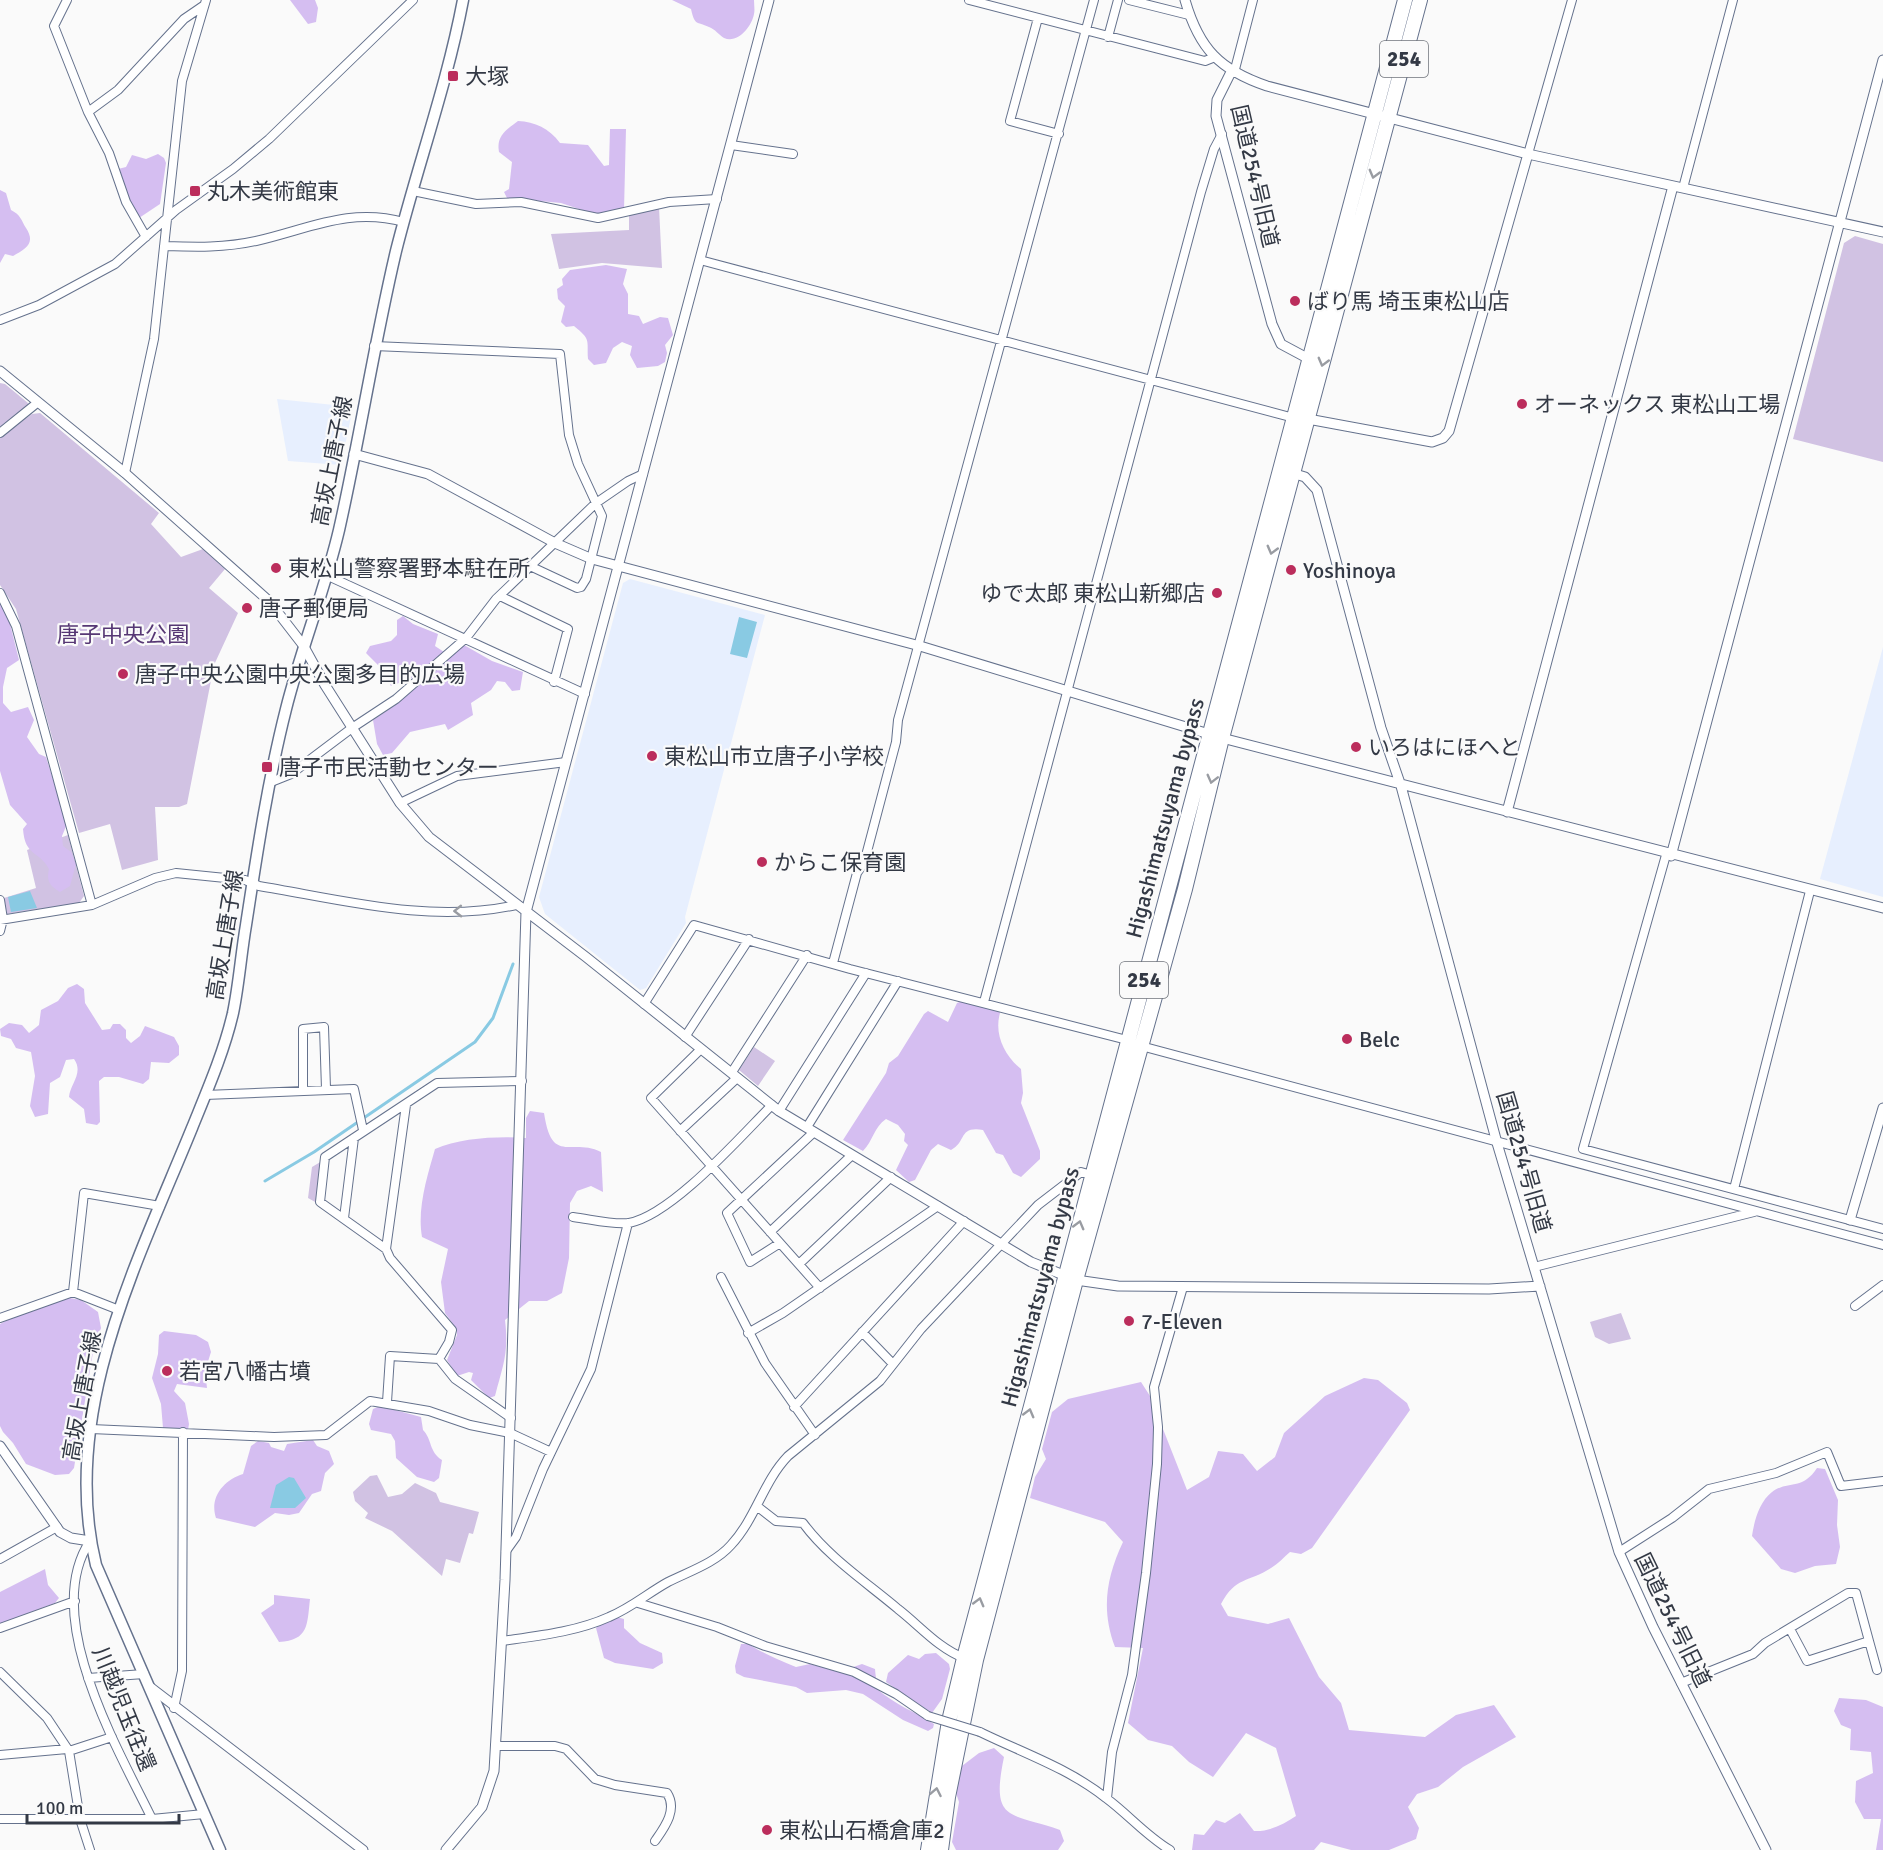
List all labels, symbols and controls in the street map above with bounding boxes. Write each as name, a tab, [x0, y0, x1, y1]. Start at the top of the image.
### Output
road number: 254	[1380, 41, 1428, 77]
place label: 大塚	[465, 63, 509, 90]
marker: 大塚	[446, 69, 460, 83]
street label: 国道254号旧道	[1225, 102, 1285, 250]
one-way arrow	[1368, 169, 1381, 179]
place label: 丸木美術館東	[207, 178, 339, 205]
marker: 丸木美術館東	[188, 184, 202, 198]
place label: ばり馬 埼玉東松山店	[1307, 288, 1510, 315]
marker: ばり馬 埼玉東松山店	[1288, 294, 1302, 308]
one-way arrow	[1318, 356, 1330, 367]
place label: オーネックス 東松山工場	[1534, 391, 1780, 418]
street label: 高坂上唐子線	[306, 394, 358, 528]
marker: オーネックス 東松山工場	[1515, 397, 1529, 411]
one-way arrow	[1267, 544, 1279, 555]
place label: 東松山警察署野本駐在所	[288, 555, 530, 582]
place label: Yoshinoya	[1303, 557, 1396, 584]
marker: 東松山警察署野本駐在所	[269, 561, 283, 575]
marker: Yoshinoya	[1284, 563, 1298, 577]
place label: ゆで太郎 東松山新郷店	[980, 580, 1205, 607]
marker: ゆで太郎 東松山新郷店	[1210, 586, 1224, 600]
place label: 唐子郵便局	[259, 595, 369, 622]
marker: 唐子郵便局	[240, 601, 254, 615]
park label: 唐子中央公園	[57, 621, 189, 648]
place label: 唐子中央公園中央公園多目的広場	[135, 661, 465, 688]
marker: 唐子中央公園中央公園多目的広場	[116, 667, 130, 681]
street label: Higashimatsuyama bypass	[1120, 695, 1210, 941]
place label: いろはにほへと	[1368, 734, 1521, 761]
marker: いろはにほへと	[1349, 740, 1363, 754]
place label: 東松山市立唐子小学校	[664, 743, 884, 770]
marker: 東松山市立唐子小学校	[645, 749, 659, 763]
place label: 唐子市民活動センター	[279, 754, 499, 781]
marker: 唐子市民活動センター	[260, 760, 274, 774]
one-way arrow	[1206, 774, 1219, 784]
place label: からこ保育園	[774, 849, 906, 876]
marker: からこ保育園	[755, 855, 769, 869]
street label: 高坂上唐子線	[201, 868, 249, 1002]
one-way arrow	[454, 905, 463, 917]
road number: 254	[1120, 962, 1168, 998]
place label: Belc	[1359, 1026, 1400, 1053]
marker: Belc	[1340, 1032, 1354, 1046]
street label: 国道254号旧道	[1491, 1088, 1557, 1236]
street label: Higashimatsuyama bypass	[995, 1164, 1085, 1410]
one-way arrow	[1071, 1220, 1084, 1230]
place label: 7-Eleven	[1141, 1308, 1223, 1335]
marker: 7-Eleven	[1122, 1314, 1136, 1328]
street label: 高坂上唐子線	[57, 1329, 107, 1463]
place label: 若宮八幡古墳	[179, 1358, 311, 1385]
marker: 若宮八幡古墳	[160, 1364, 174, 1378]
one-way arrow	[1021, 1409, 1034, 1419]
street label: 国道254号旧道	[1629, 1549, 1717, 1691]
one-way arrow	[971, 1597, 984, 1607]
street label: 川越児玉往還	[87, 1643, 161, 1775]
scale bar	[27, 1787, 178, 1825]
one-way arrow	[929, 1787, 942, 1797]
text: 100 m	[36, 1797, 83, 1819]
place label: 東松山石橋倉庫2	[779, 1817, 945, 1844]
marker: 東松山石橋倉庫2	[760, 1823, 774, 1837]

